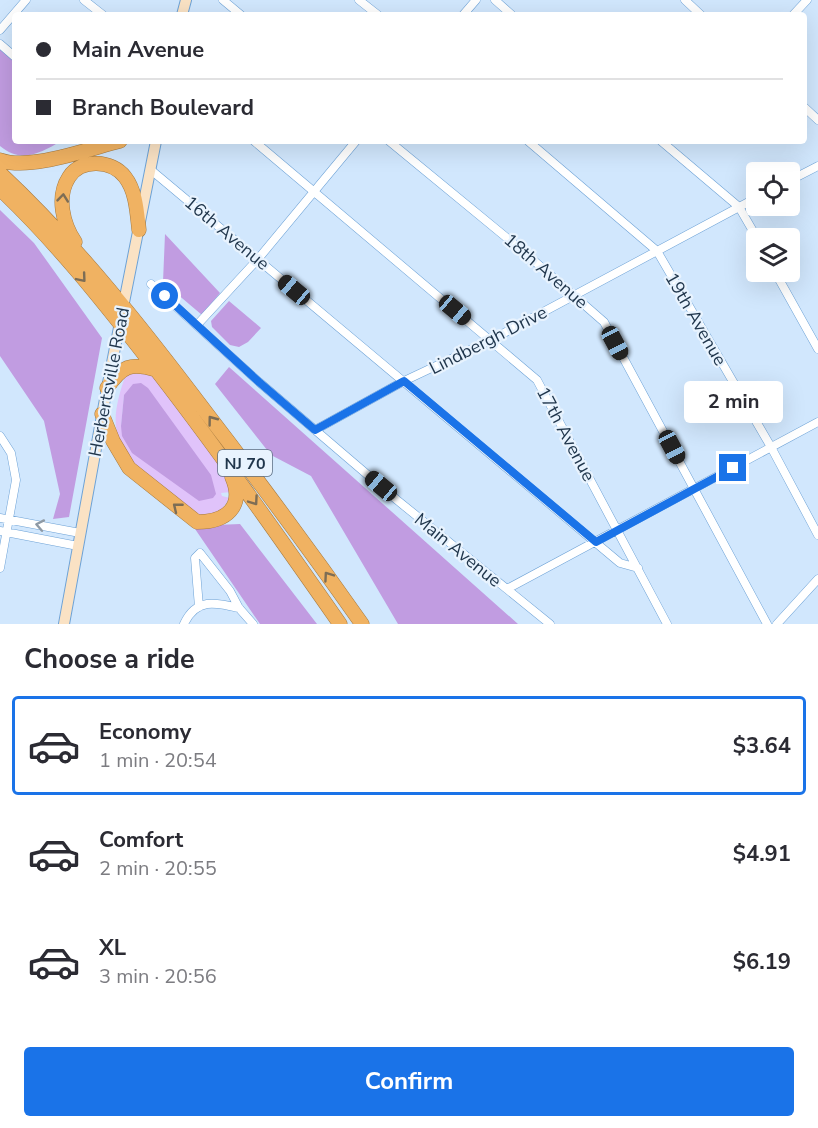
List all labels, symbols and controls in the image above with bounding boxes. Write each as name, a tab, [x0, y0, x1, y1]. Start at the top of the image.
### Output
text: Main Avenue	[72, 35, 204, 65]
text: Branch Boulevard	[72, 93, 254, 123]
map controls	[746, 162, 800, 282]
button: locate	[746, 162, 800, 216]
street label: 16th Avenue	[179, 190, 275, 276]
one-way arrow	[56, 193, 69, 203]
street label: 18th Avenue	[499, 228, 593, 314]
button: layers	[746, 228, 800, 282]
street label: 19th Avenue	[660, 268, 732, 370]
one-way arrow	[75, 271, 86, 282]
car	[274, 272, 314, 308]
route start	[151, 282, 178, 309]
car	[435, 292, 475, 328]
street label: Lindbergh Drive	[425, 300, 551, 380]
street label: Herbertsville Road	[83, 305, 135, 459]
car	[599, 323, 631, 363]
callout: 2 min	[684, 381, 783, 423]
street label: 17th Avenue	[531, 382, 601, 486]
text: 2 min	[708, 388, 759, 415]
one-way arrow	[209, 415, 220, 426]
car	[656, 427, 688, 467]
road number: NJ 70	[218, 450, 272, 476]
route end	[719, 454, 746, 481]
car	[361, 468, 401, 504]
one-way arrow	[247, 495, 258, 506]
one-way arrow	[173, 503, 184, 514]
street label: Main Avenue	[410, 508, 506, 592]
one-way arrow	[35, 520, 45, 533]
one-way arrow	[324, 572, 335, 583]
text: Choose a ride	[24, 641, 195, 678]
text: Economy	[99, 717, 191, 747]
icon: car	[27, 719, 81, 773]
text: $3.64	[733, 731, 791, 761]
text: 1 min · 20:54	[99, 747, 217, 774]
text: Comfort	[99, 825, 183, 855]
icon: car	[27, 827, 81, 881]
text: $4.91	[733, 839, 791, 869]
text: 2 min · 20:55	[99, 855, 217, 882]
text: XL	[99, 933, 126, 963]
icon: car	[27, 935, 81, 989]
text: $6.19	[733, 947, 791, 977]
text: 3 min · 20:56	[99, 963, 217, 990]
button: Confirm	[24, 1047, 794, 1116]

